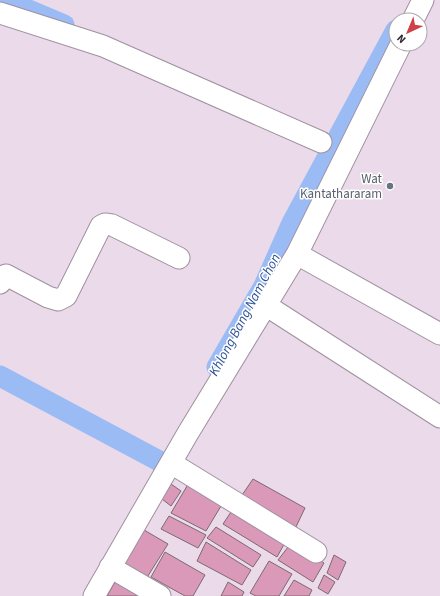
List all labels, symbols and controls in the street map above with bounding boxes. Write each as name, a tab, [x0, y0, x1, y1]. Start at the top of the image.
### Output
north arrow	[388, 12, 428, 52]
text: N	[394, 31, 409, 47]
place label: Wat Kantathararam	[300, 170, 383, 203]
marker: Wat Kantathararam	[385, 181, 395, 191]
water label: Khlong Bang Nam Chon	[204, 250, 286, 380]

